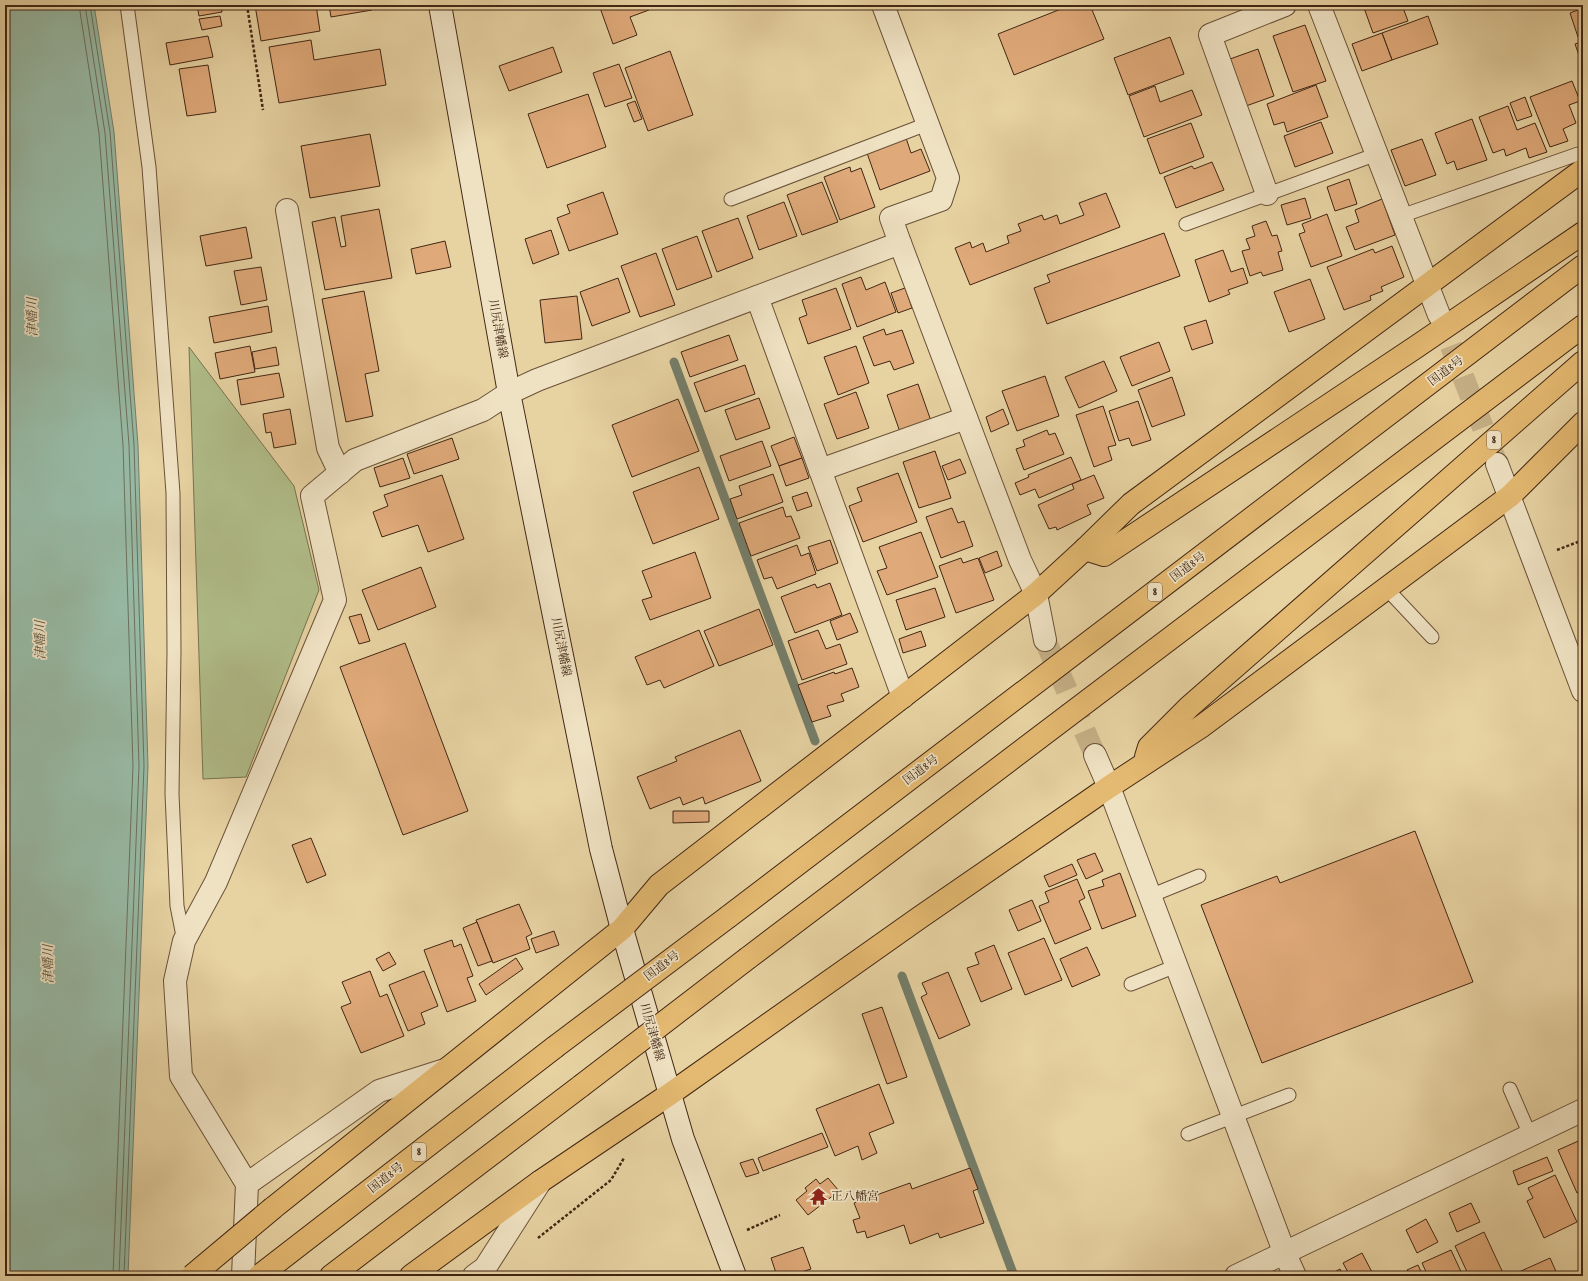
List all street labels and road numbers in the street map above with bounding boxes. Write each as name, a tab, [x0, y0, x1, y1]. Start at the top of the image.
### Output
street label: 川尻津幡線	[485, 298, 511, 360]
street label: 国道8号	[1425, 353, 1467, 389]
road number: 8	[1487, 431, 1501, 449]
street label: 国道8号	[1167, 549, 1209, 585]
road number: 8	[1148, 583, 1162, 601]
street label: 川尻津幡線	[548, 616, 574, 678]
street label: 国道8号	[900, 752, 942, 788]
street label: 国道8号	[641, 948, 683, 984]
street label: 川尻津幡線	[637, 1001, 667, 1063]
road number: 8	[412, 1143, 426, 1161]
street label: 国道8号	[365, 1160, 407, 1196]

